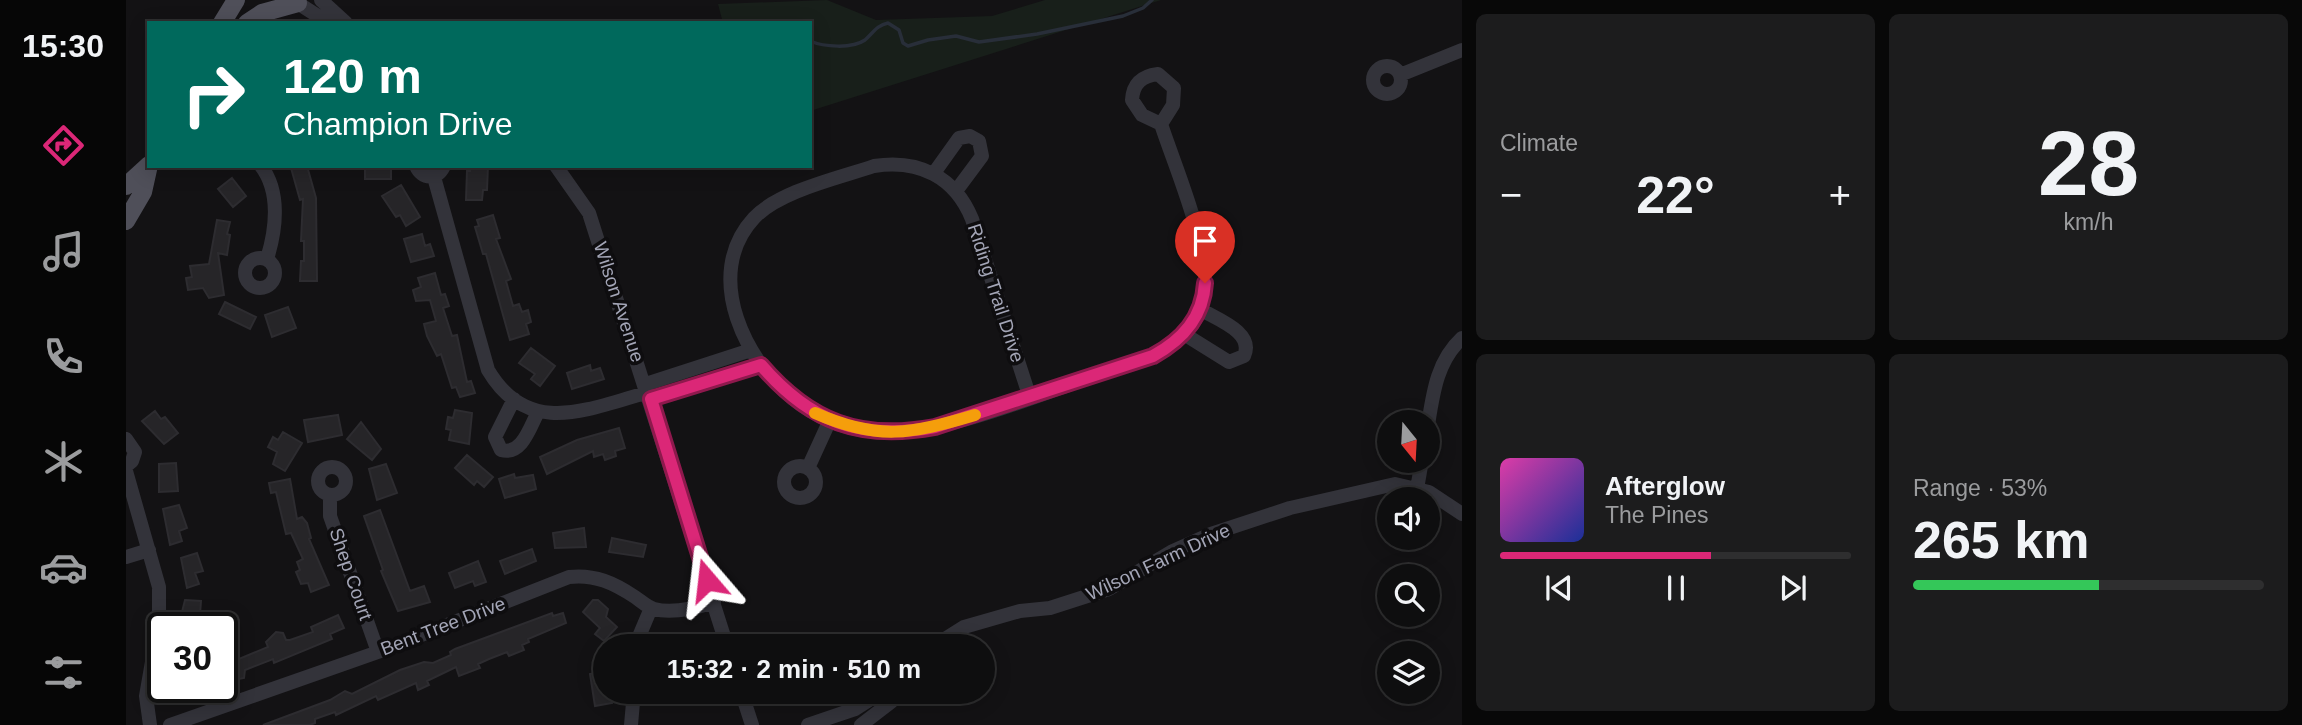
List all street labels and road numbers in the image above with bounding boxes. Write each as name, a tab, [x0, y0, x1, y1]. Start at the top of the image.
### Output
street label: Riding Trail Drive	[964, 221, 1028, 365]
street label: Wilson Avenue	[590, 239, 648, 365]
street label: Wilson Farm Drive	[1083, 519, 1233, 605]
street label: Shep Court	[325, 525, 377, 624]
street label: Bent Tree Drive	[378, 593, 508, 659]

